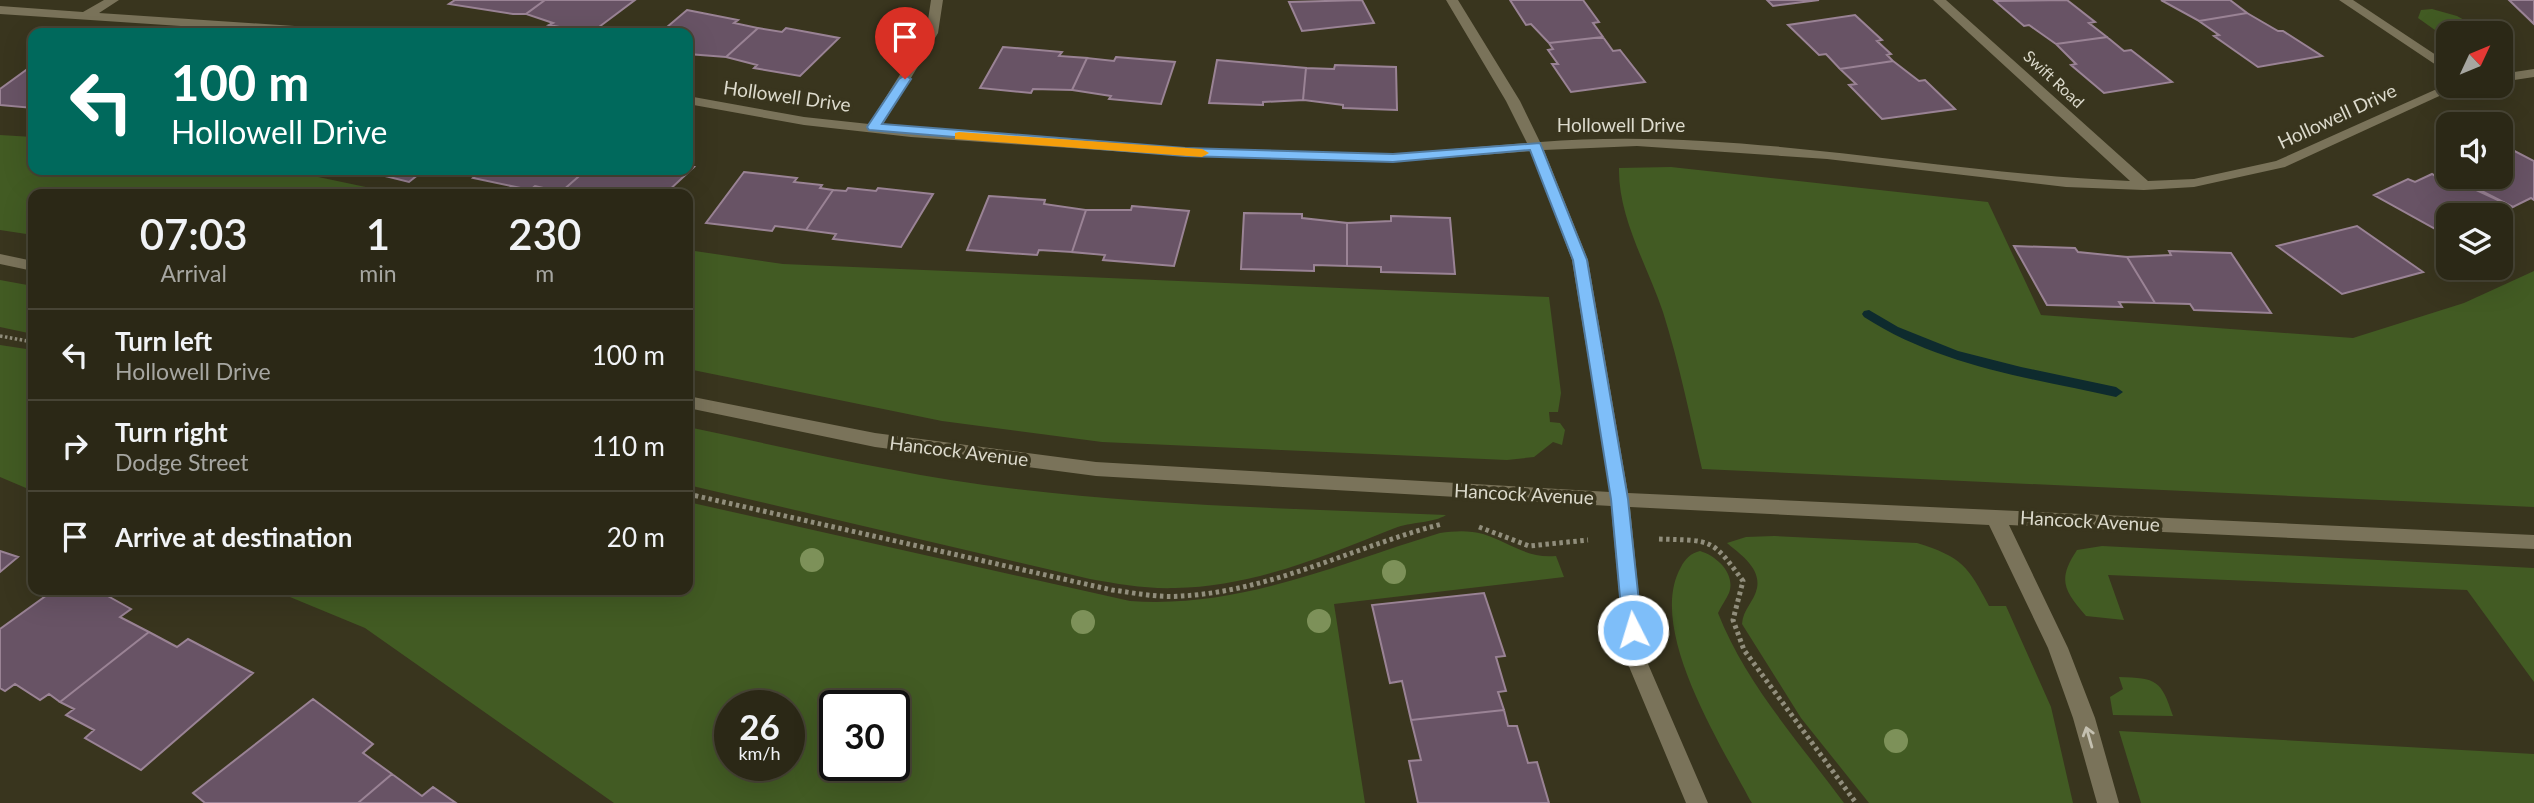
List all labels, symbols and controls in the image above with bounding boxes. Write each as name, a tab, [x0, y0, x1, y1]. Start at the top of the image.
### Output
pin	[875, 7, 935, 79]
icon: arrive	[886, 18, 924, 56]
north arrow	[2436, 21, 2513, 98]
map controls	[2436, 21, 2513, 280]
street label: Swift Road	[2020, 46, 2088, 111]
text: 100 m	[171, 53, 309, 111]
icon: left	[56, 56, 147, 147]
street label: Hollowell Drive	[722, 75, 852, 116]
street label: Hollowell Drive	[2274, 78, 2400, 153]
text: Hollowell Drive	[171, 112, 387, 151]
button: sound	[2436, 112, 2513, 189]
street label: Hollowell Drive	[1557, 113, 1685, 136]
button: layers	[2436, 203, 2513, 280]
text: 07:03	[140, 209, 248, 259]
text: 1	[366, 209, 390, 259]
text: 230	[508, 209, 581, 259]
text: Arrival	[161, 259, 227, 287]
text: min	[359, 259, 397, 287]
text: m	[535, 259, 554, 287]
text: Turn left	[115, 325, 212, 357]
icon: left	[56, 336, 94, 374]
text: 100 m	[592, 339, 665, 371]
text: Hollowell Drive	[115, 357, 271, 385]
text: Turn right	[115, 416, 228, 448]
icon: right	[56, 427, 94, 465]
text: 110 m	[592, 430, 665, 462]
street label: Hancock Avenue	[888, 431, 1030, 470]
text: Dodge Street	[115, 448, 249, 476]
street label: Hancock Avenue	[1454, 478, 1594, 509]
street label: Hancock Avenue	[2020, 505, 2160, 536]
icon: arrive	[56, 518, 94, 556]
text: Arrive at destination	[115, 521, 352, 553]
text: 20 m	[607, 521, 665, 553]
position arrow	[1596, 593, 1670, 667]
speed limit sign: 30	[819, 690, 910, 781]
text: 26	[739, 705, 780, 747]
one-way arrow	[2082, 727, 2095, 749]
text: km/h	[738, 742, 781, 764]

